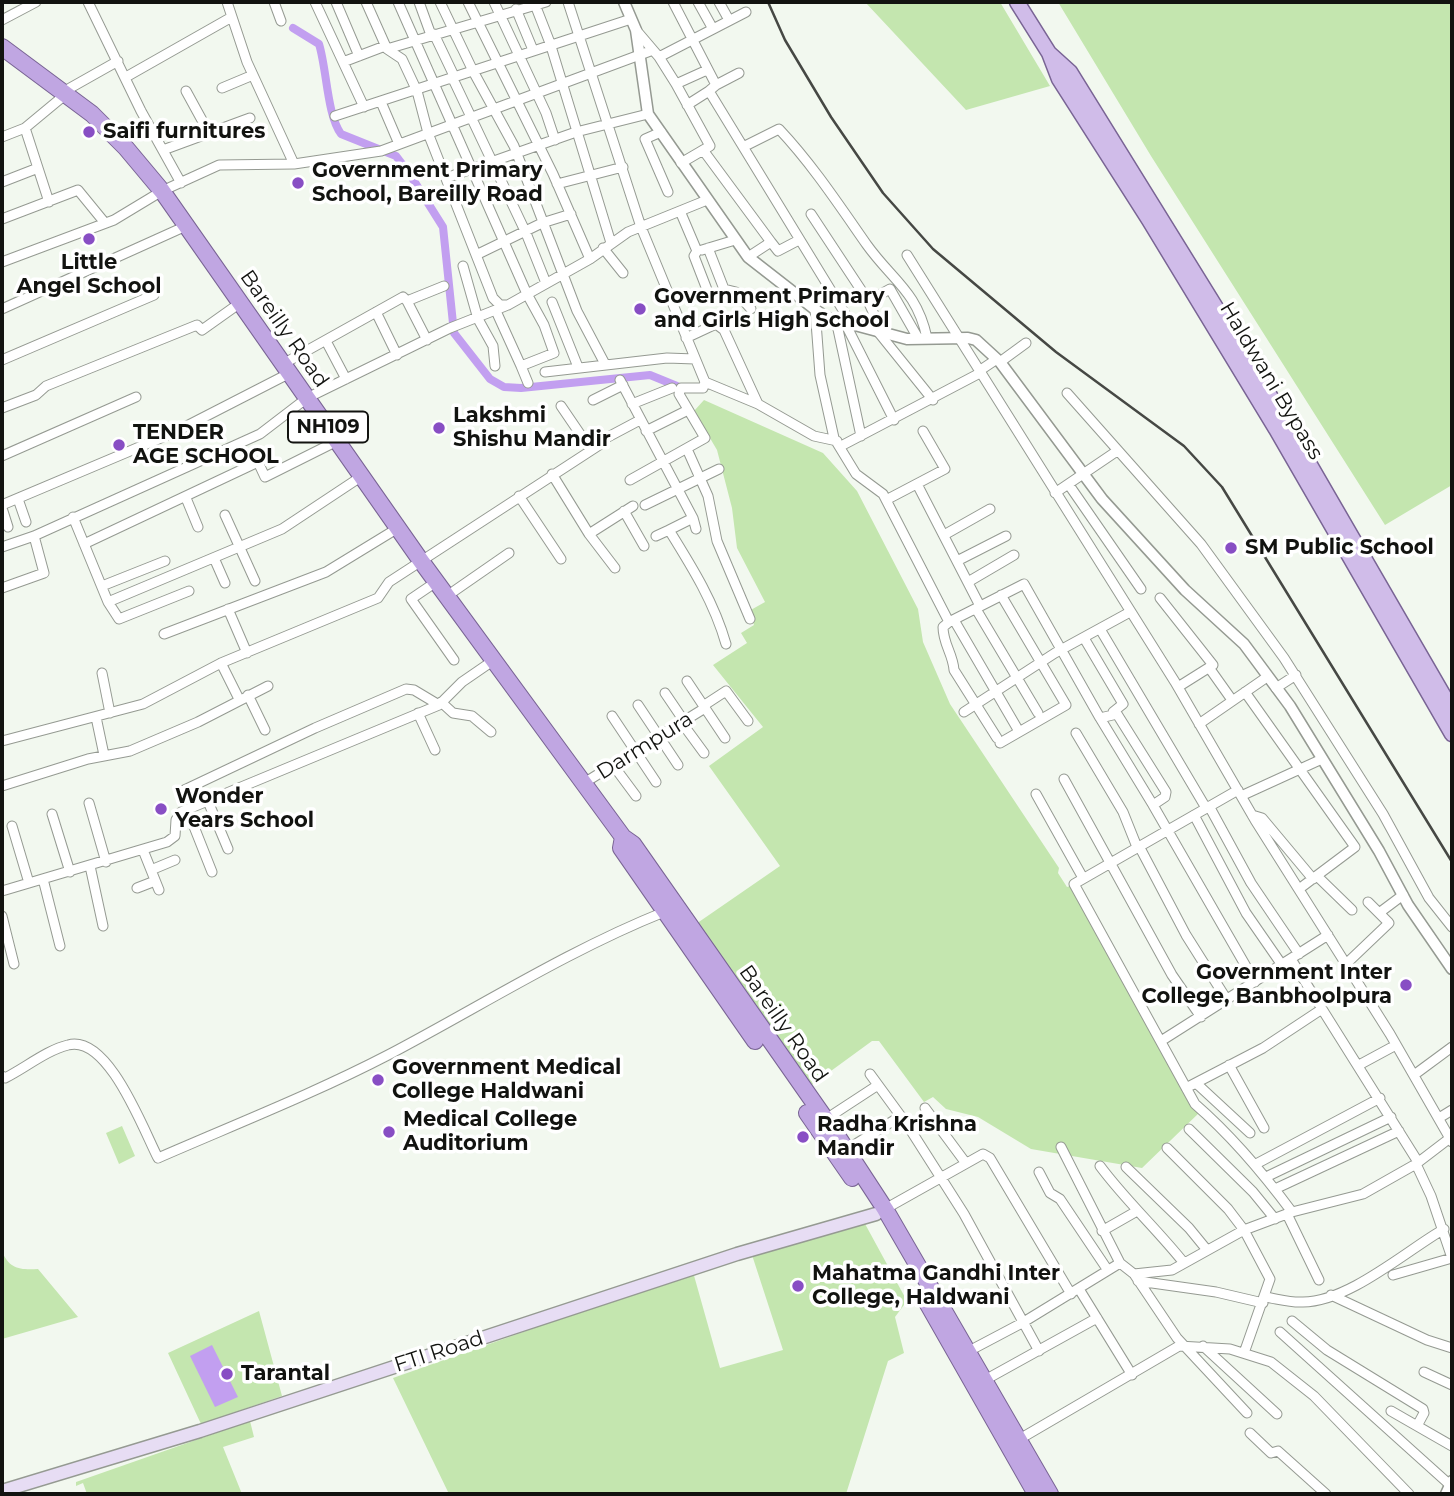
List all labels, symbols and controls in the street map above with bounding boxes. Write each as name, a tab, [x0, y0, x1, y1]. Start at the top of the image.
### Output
place label: Saifi furnitures	[103, 119, 265, 145]
marker: Saifi furnitures	[81, 124, 97, 140]
place label: Government Primary School, Bareilly Road	[312, 158, 543, 208]
marker: Government Primary School, Bareilly Road	[290, 175, 306, 191]
marker: Little Angel School	[81, 231, 97, 247]
place label: Little Angel School	[16, 250, 162, 300]
street label: Bareilly Road	[234, 265, 334, 393]
place label: Government Primary and Girls High School	[654, 284, 890, 334]
street label: Haldwani Bypass	[1214, 298, 1328, 464]
marker: Government Primary and Girls High School	[632, 301, 648, 317]
place label: Lakshmi Shishu Mandir	[453, 403, 611, 453]
road number: NH109	[288, 412, 368, 442]
place label: TENDER AGE SCHOOL	[133, 420, 279, 470]
marker: Lakshmi Shishu Mandir	[431, 420, 447, 436]
marker: TENDER AGE SCHOOL	[111, 437, 127, 453]
place label: SM Public School	[1245, 535, 1434, 561]
marker: SM Public School	[1223, 540, 1239, 556]
street label: Darmpura	[592, 707, 698, 785]
place label: Wonder Years School	[175, 784, 314, 834]
marker: Wonder Years School	[153, 801, 169, 817]
street label: Bareilly Road	[733, 960, 833, 1088]
place label: Government Inter College, Banbhoolpura	[1142, 960, 1392, 1010]
marker: Government Inter College, Banbhoolpura	[1398, 977, 1414, 993]
place label: Government Medical College Haldwani	[392, 1055, 621, 1105]
marker: Government Medical College Haldwani	[370, 1072, 386, 1088]
place label: Medical College Auditorium	[403, 1107, 577, 1157]
place label: Radha Krishna Mandir	[817, 1112, 977, 1162]
marker: Medical College Auditorium	[381, 1124, 397, 1140]
marker: Radha Krishna Mandir	[795, 1129, 811, 1145]
place label: Mahatma Gandhi Inter College, Haldwani	[812, 1261, 1060, 1311]
marker: Mahatma Gandhi Inter College, Haldwani	[790, 1278, 806, 1294]
street label: FTI Road	[391, 1326, 487, 1378]
place label: Tarantal	[241, 1361, 330, 1387]
marker: Tarantal	[219, 1366, 235, 1382]

